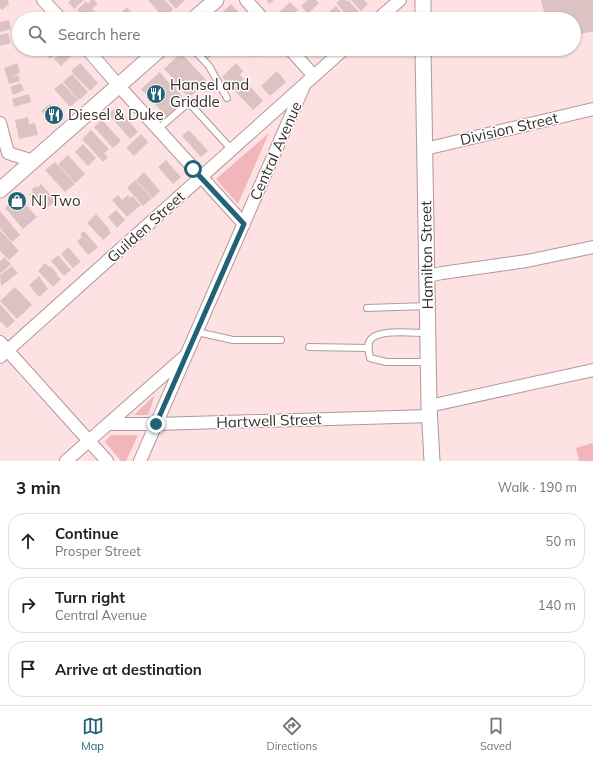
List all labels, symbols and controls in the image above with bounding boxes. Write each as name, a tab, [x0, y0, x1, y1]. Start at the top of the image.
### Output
search box	[12, 12, 581, 56]
icon: search	[26, 23, 48, 45]
text: Search here	[58, 25, 140, 44]
place label: Hansel and Griddle	[170, 75, 249, 111]
restaurant icon: Hansel and Griddle	[145, 83, 167, 105]
street label: Central Avenue	[245, 98, 306, 203]
restaurant icon: Diesel & Duke	[43, 104, 65, 126]
place label: Diesel & Duke	[68, 105, 164, 124]
street label: Division Street	[458, 108, 560, 149]
route start	[184, 160, 202, 178]
street label: Guilden Street	[103, 187, 188, 267]
shop icon: NJ Two	[6, 190, 28, 212]
place label: NJ Two	[31, 191, 81, 210]
street label: Hamilton Street	[416, 200, 437, 310]
street label: Hartwell Street	[216, 409, 322, 432]
route end	[147, 415, 165, 433]
text: 3 min	[16, 477, 61, 498]
text: Walk · 190 m	[498, 479, 577, 495]
text: Continue	[55, 524, 118, 543]
icon: ahead	[17, 530, 39, 552]
text: 50 m	[546, 533, 576, 549]
text: Prosper Street	[55, 543, 141, 559]
text: Turn right	[55, 588, 125, 607]
icon: right	[17, 594, 39, 616]
text: 140 m	[538, 597, 576, 613]
text: Central Avenue	[55, 607, 147, 623]
icon: arrive	[17, 658, 39, 680]
text: Arrive at destination	[55, 660, 202, 679]
tab: Map	[81, 715, 104, 753]
tab: Directions	[267, 715, 317, 753]
tab: Saved	[480, 715, 512, 753]

